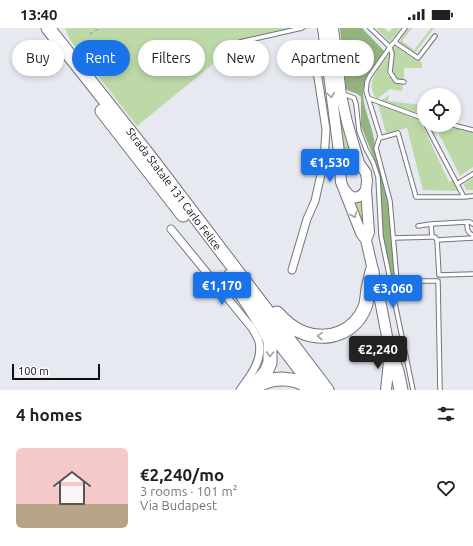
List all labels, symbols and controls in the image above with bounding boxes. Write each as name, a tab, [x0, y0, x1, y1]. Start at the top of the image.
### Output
text: 13:40	[20, 6, 58, 23]
chip: Buy	[12, 40, 64, 76]
chip: Rent	[72, 40, 130, 76]
chip: Filters	[138, 40, 205, 76]
chip: New	[213, 40, 269, 76]
chip: Apartment	[277, 40, 374, 76]
map controls	[417, 88, 461, 132]
button: locate	[417, 88, 461, 132]
one-way arrow	[326, 91, 335, 98]
street label: Strada Statale 131 Carlo Felice	[124, 126, 224, 252]
pin: €1,530	[297, 149, 363, 183]
text: €1,530	[310, 155, 350, 169]
one-way arrow	[349, 212, 357, 219]
pin: €1,170	[189, 272, 255, 306]
pin: €3,060	[360, 275, 426, 309]
text: €1,170	[202, 278, 242, 292]
text: €3,060	[373, 281, 413, 295]
one-way arrow	[317, 332, 323, 340]
pin: €2,240	[345, 336, 411, 370]
text: €2,240	[358, 342, 398, 356]
one-way arrow	[266, 351, 274, 357]
scale bar	[12, 362, 100, 381]
text: 100 m	[18, 365, 49, 377]
icon: filters	[435, 403, 457, 425]
text: 4 homes	[16, 405, 82, 424]
icon: home	[48, 464, 96, 512]
text: €2,240/mo	[140, 465, 224, 484]
icon: heart	[435, 477, 457, 499]
text: 3 rooms · 101 m²	[140, 484, 237, 498]
text: Via Budapest	[140, 498, 217, 512]

